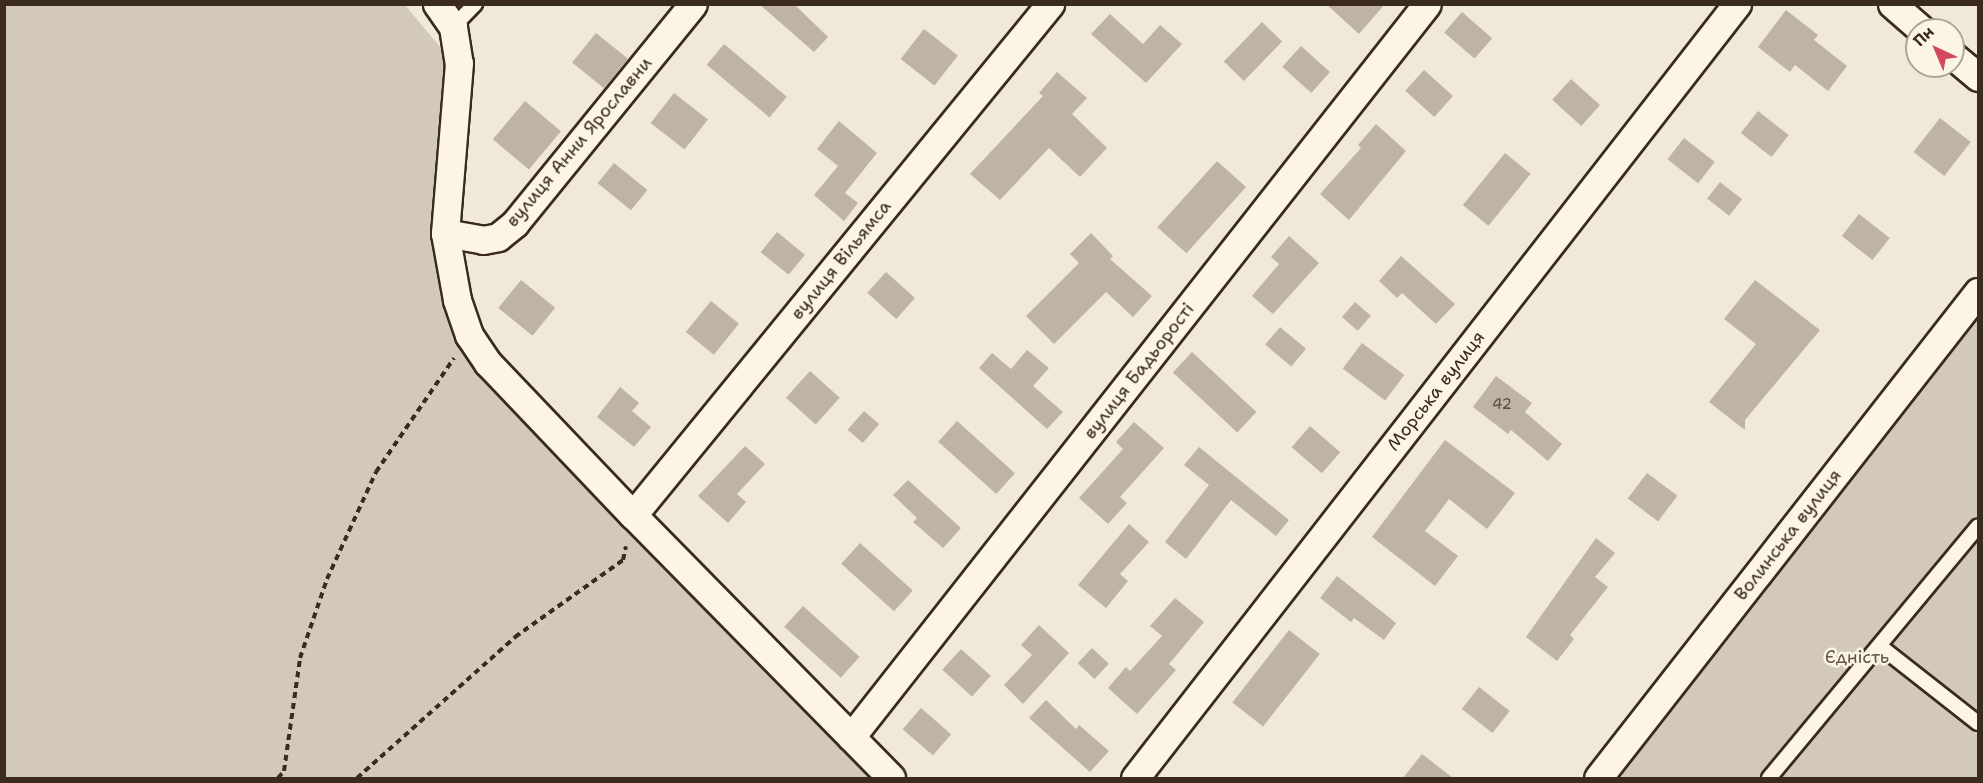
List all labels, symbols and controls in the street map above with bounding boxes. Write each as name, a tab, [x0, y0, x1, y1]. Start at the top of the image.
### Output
north arrow	[1905, 18, 1965, 78]
text: Пн	[1909, 21, 1938, 51]
street label: вулиця Анни Ярославни	[502, 53, 656, 231]
street label: вулиця Вільямса	[786, 196, 896, 324]
street label: вулиця Бадьорості	[1079, 299, 1199, 443]
street label: Морська вулиця	[1383, 327, 1489, 455]
house number: 42	[1492, 396, 1512, 414]
street label: Волинська вулиця	[1730, 465, 1846, 605]
park label: Єдність	[1825, 646, 1889, 668]

